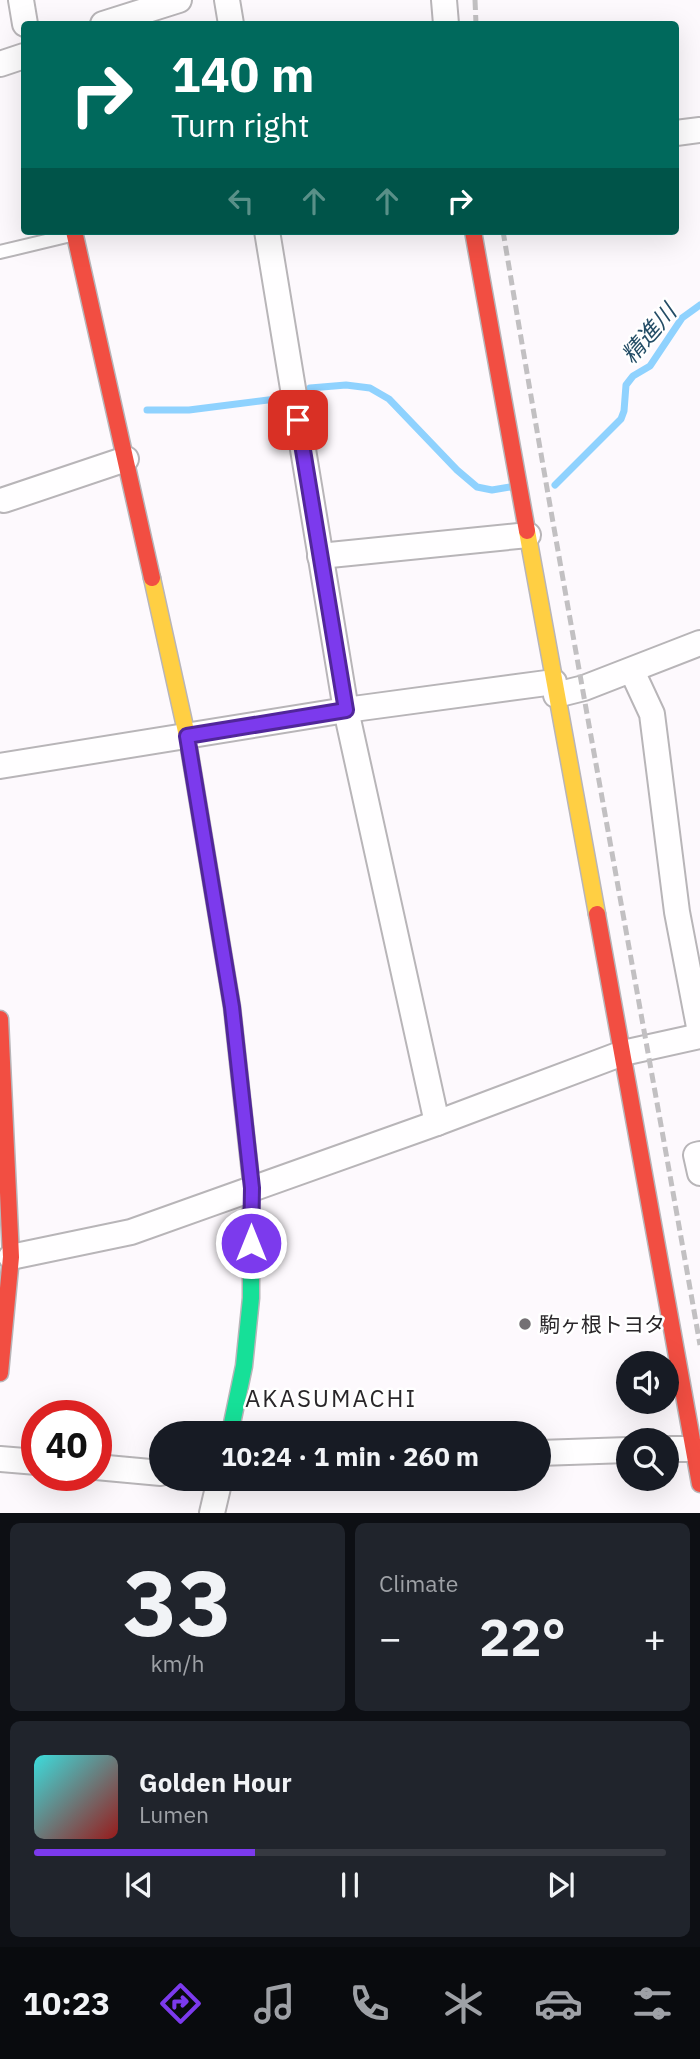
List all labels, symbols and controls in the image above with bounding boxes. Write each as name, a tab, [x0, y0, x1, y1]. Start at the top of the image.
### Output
text: 140 m	[171, 42, 315, 105]
icon: right	[56, 49, 147, 140]
text: Turn right	[171, 104, 309, 146]
icon: left	[222, 182, 260, 220]
icon: ahead	[295, 182, 333, 220]
icon: ahead	[368, 182, 406, 220]
icon: right	[441, 182, 479, 220]
water label: 精進川	[614, 295, 684, 369]
pin	[268, 390, 328, 450]
icon: arrive	[279, 401, 317, 439]
position arrow	[214, 1206, 288, 1280]
place label: 駒ヶ根トヨタ	[539, 1310, 665, 1338]
marker: 駒ヶ根トヨタ	[517, 1316, 533, 1332]
map controls	[616, 1351, 679, 1491]
button: sound	[616, 1351, 679, 1414]
district label: AKASUMACHI	[245, 1382, 417, 1414]
speed limit sign: 40	[21, 1400, 112, 1491]
button: search	[616, 1428, 679, 1491]
text: 10:24 · 1 min · 260 m	[221, 1439, 479, 1473]
text: 33	[123, 1543, 232, 1661]
text: Climate	[379, 1568, 458, 1598]
text: 22°	[479, 1603, 566, 1670]
text: −	[379, 1613, 402, 1662]
text: +	[643, 1613, 666, 1662]
text: km/h	[150, 1648, 205, 1678]
text: Golden Hour	[139, 1765, 292, 1799]
text: Lumen	[139, 1799, 209, 1829]
icon: previous	[120, 1866, 158, 1904]
icon: pause	[331, 1866, 369, 1904]
icon: next	[542, 1866, 580, 1904]
icon: directions	[156, 1979, 205, 2028]
icon: music	[250, 1979, 299, 2028]
icon: phone	[345, 1979, 394, 2028]
icon: climate	[439, 1979, 488, 2028]
icon: car	[534, 1979, 583, 2028]
icon: filters	[628, 1979, 677, 2028]
text: 10:23	[23, 1982, 110, 2024]

